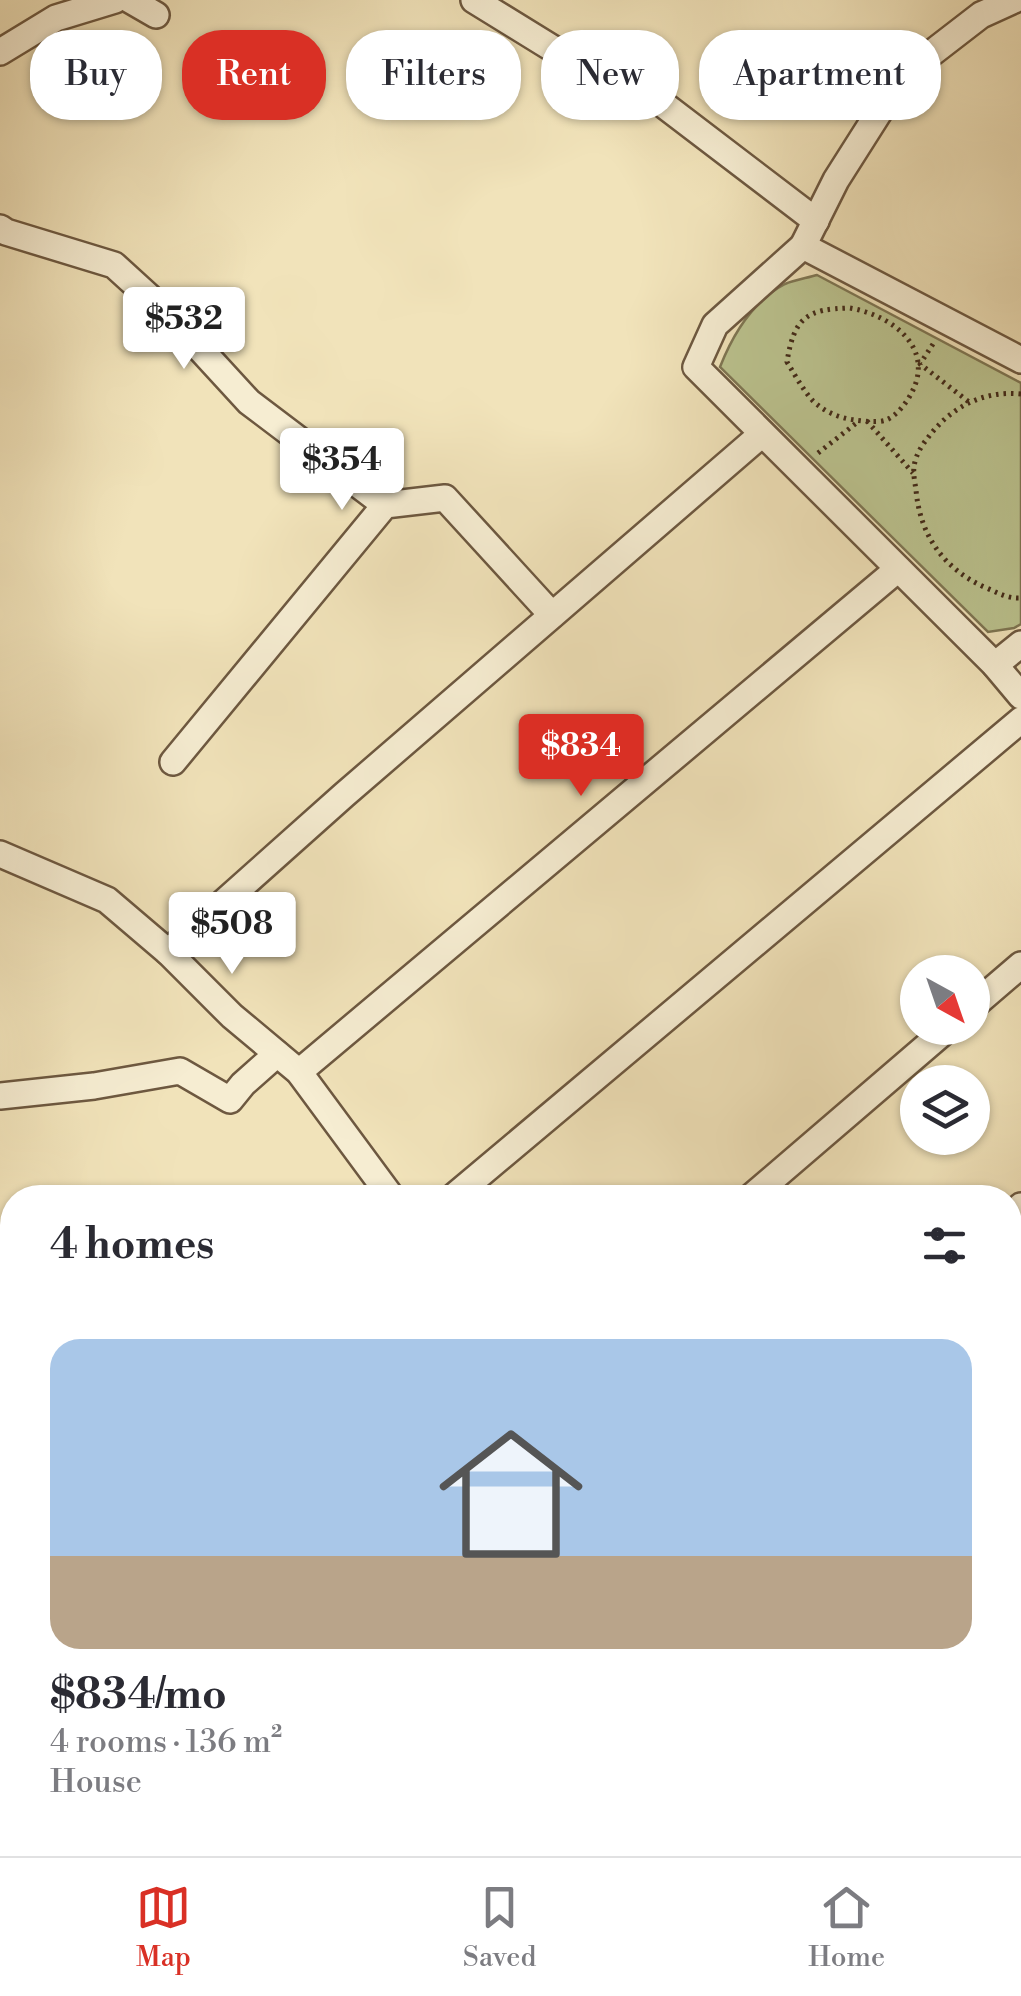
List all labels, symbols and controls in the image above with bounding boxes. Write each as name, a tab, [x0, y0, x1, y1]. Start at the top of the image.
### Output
chip: Buy	[30, 30, 162, 120]
chip: Rent	[182, 30, 326, 120]
chip: Filters	[346, 30, 521, 120]
chip: New	[541, 30, 679, 120]
chip: Apartment	[699, 30, 941, 120]
pin: $532	[125, 287, 243, 372]
text: $532	[145, 299, 223, 339]
pin: $354	[283, 428, 401, 513]
text: $354	[302, 440, 382, 480]
pin: $834	[522, 714, 640, 799]
text: $834	[541, 726, 621, 766]
pin: $508	[173, 892, 291, 977]
text: $508	[191, 904, 273, 944]
north arrow	[900, 955, 990, 1045]
map controls	[900, 955, 990, 1155]
button: layers	[900, 1065, 990, 1155]
icon: filters	[917, 1218, 972, 1273]
text: 4 homes	[50, 1219, 214, 1272]
icon: home	[421, 1404, 601, 1584]
text: $834/mo	[50, 1669, 227, 1722]
text: 4 rooms · 136 m²	[50, 1722, 282, 1762]
text: House	[50, 1762, 142, 1802]
tab: Map	[136, 1880, 191, 1975]
tab: Saved	[463, 1880, 536, 1975]
tab: Home	[808, 1880, 885, 1975]

